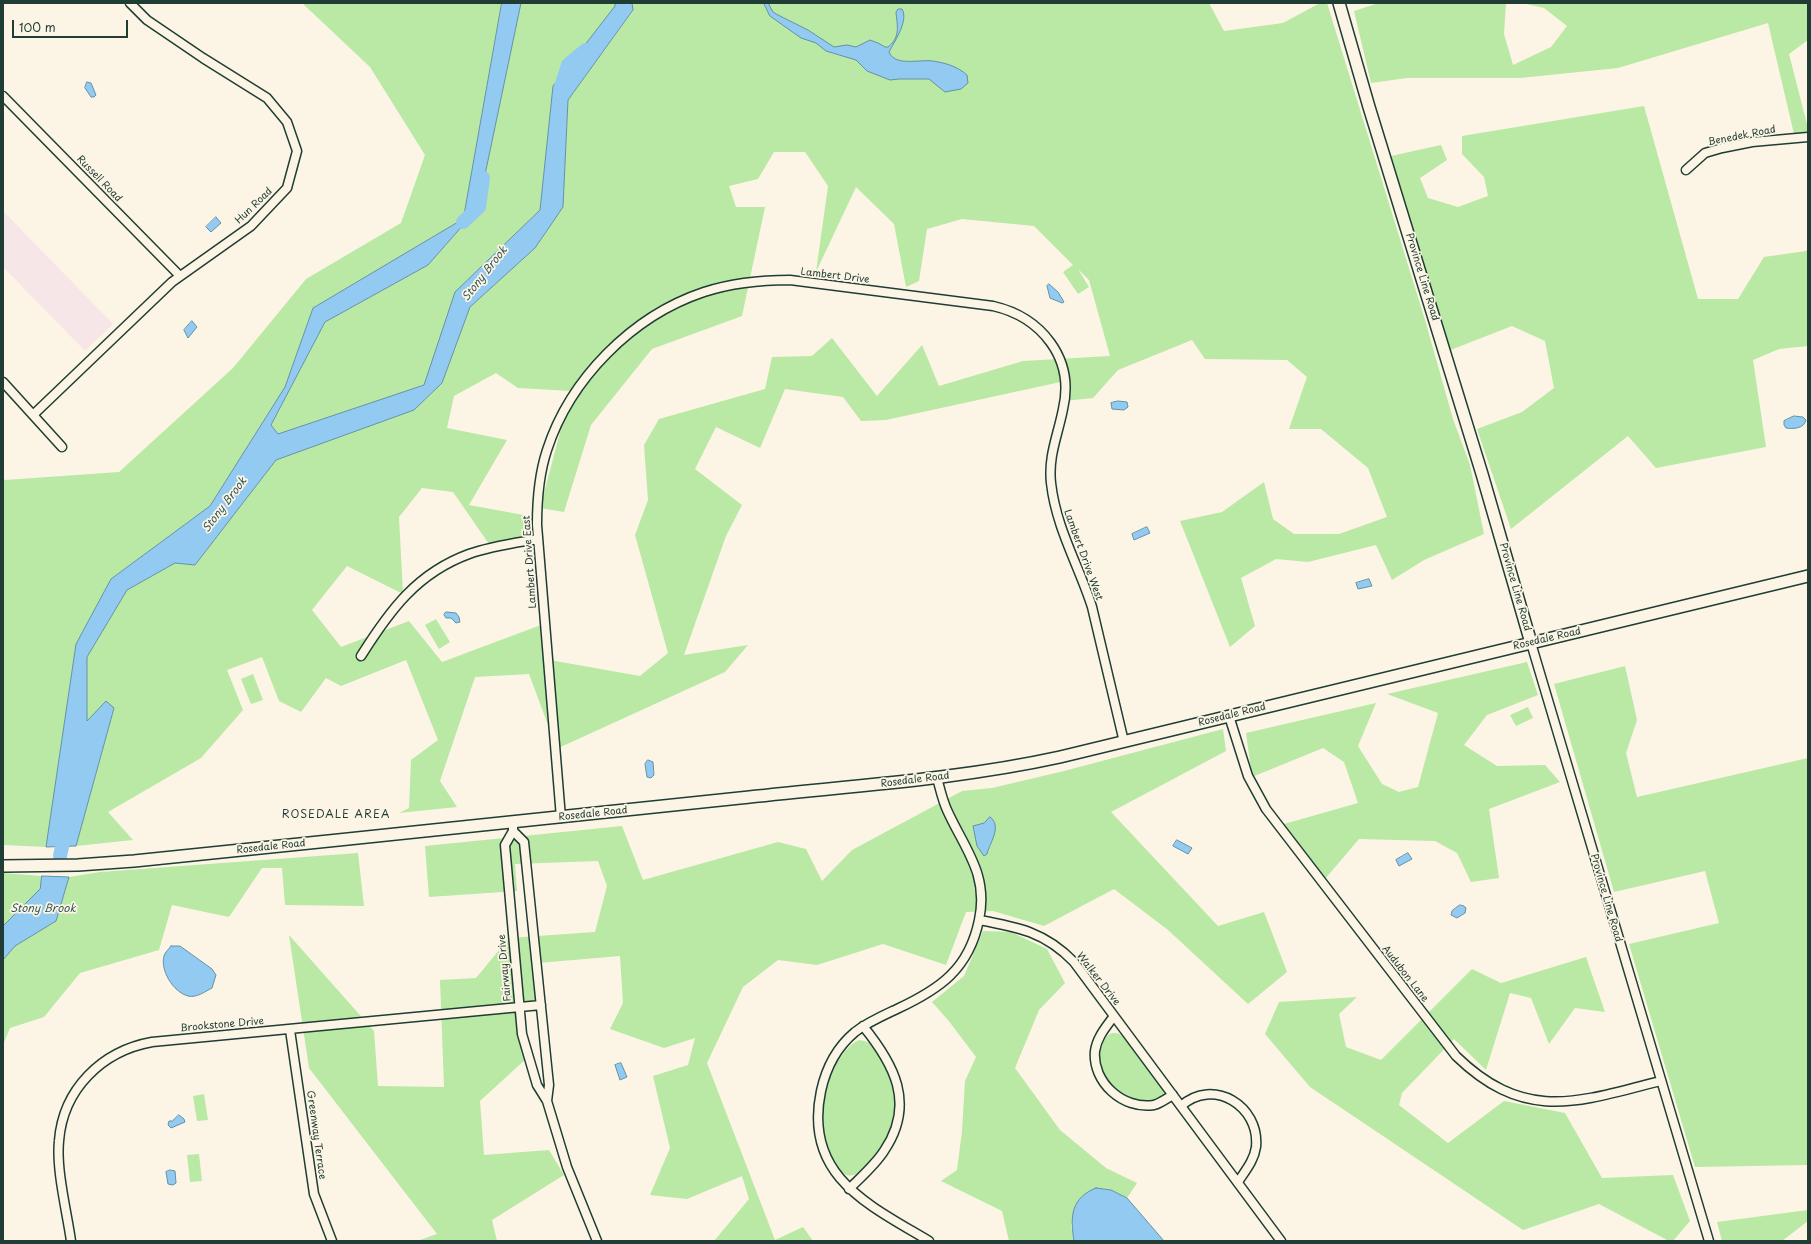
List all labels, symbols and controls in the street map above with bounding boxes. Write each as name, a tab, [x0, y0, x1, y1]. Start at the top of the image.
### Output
scale bar	[14, 12, 130, 38]
text: 100 m	[19, 18, 56, 36]
street label: Benedek Road	[1707, 124, 1777, 148]
street label: Russell Road	[74, 153, 124, 205]
street label: Hun Road	[233, 185, 275, 227]
street label: Province Line Road	[1403, 232, 1441, 322]
water label: Stony Brook	[460, 244, 510, 304]
street label: Lambert Drive	[800, 266, 870, 286]
water label: Stony Brook	[200, 475, 250, 535]
street label: Lambert Drive West	[1061, 508, 1105, 602]
street label: Lambert Drive East	[521, 515, 539, 609]
street label: Province Line Road	[1497, 542, 1533, 632]
street label: Rosedale Road	[1512, 625, 1582, 653]
street label: Rosedale Road	[1197, 701, 1267, 729]
street label: Rosedale Road	[880, 770, 950, 790]
street label: Rosedale Road	[558, 804, 628, 824]
district label: ROSEDALE AREA	[282, 808, 390, 822]
street label: Rosedale Road	[236, 837, 306, 857]
street label: Province Line Road	[1588, 853, 1624, 943]
water label: Stony Brook	[10, 902, 76, 916]
street label: Fairway Drive	[496, 934, 514, 1002]
street label: Audubon Lane	[1379, 943, 1431, 1005]
street label: Walker Drive	[1074, 950, 1122, 1008]
street label: Brookstone Drive	[180, 1015, 264, 1035]
street label: Greenway Terrace	[304, 1090, 328, 1180]

